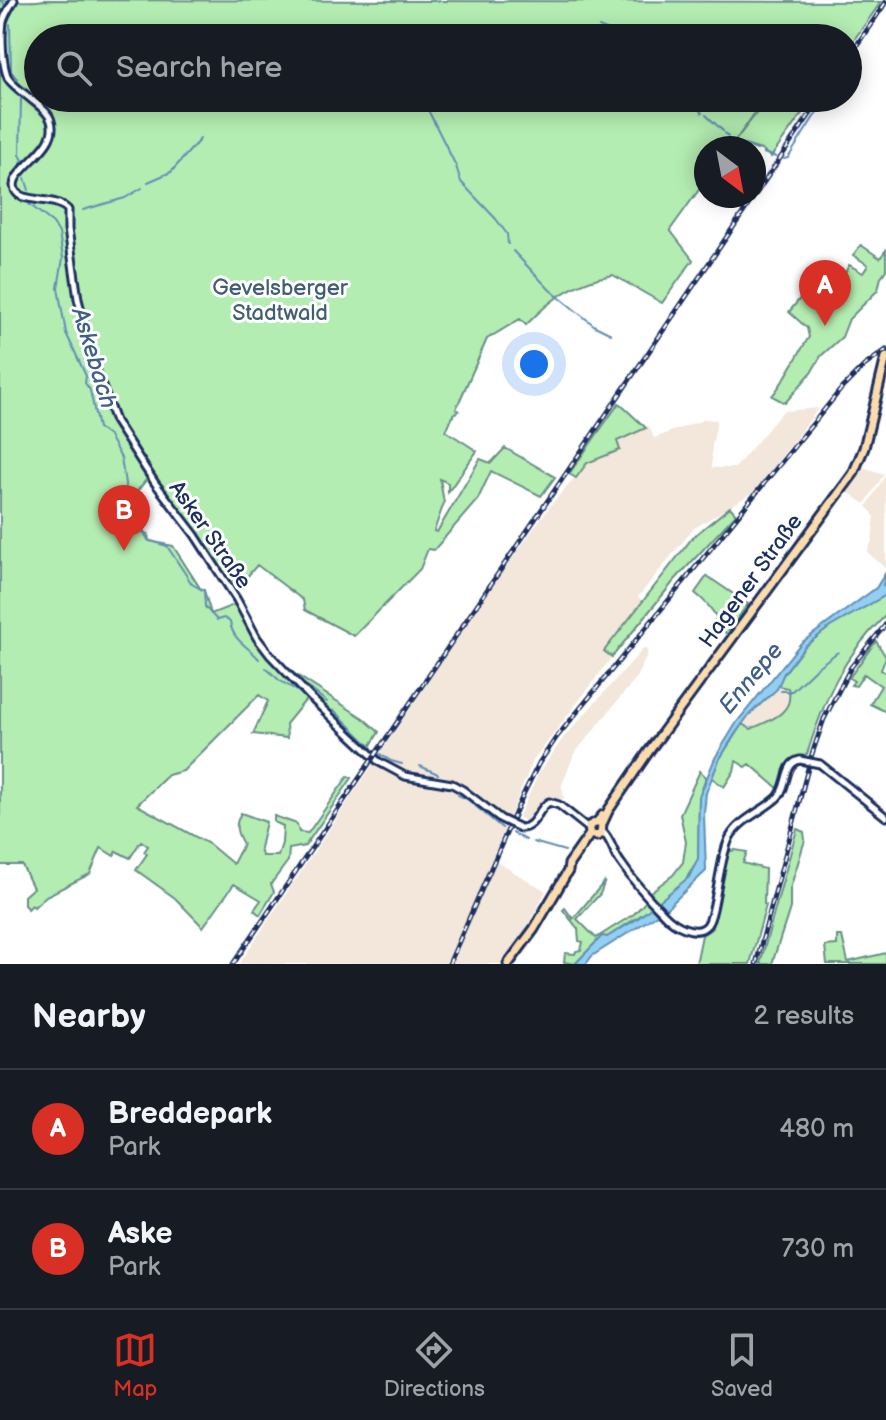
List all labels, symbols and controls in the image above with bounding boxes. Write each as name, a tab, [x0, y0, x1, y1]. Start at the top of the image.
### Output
search box	[24, 24, 862, 112]
icon: search	[52, 46, 96, 90]
text: Search here	[116, 50, 282, 86]
north arrow	[694, 136, 766, 208]
pin: A	[799, 260, 851, 326]
park label: Gevelsberger Stadtwald	[212, 275, 349, 327]
water label: Askebach	[65, 303, 123, 412]
your location	[514, 344, 554, 384]
street label: Asker Straße	[163, 476, 257, 594]
pin: B	[98, 485, 150, 551]
street label: Hagener Straße	[693, 509, 809, 653]
water label: Ennepe	[713, 636, 789, 720]
text: Nearby	[32, 996, 146, 1037]
text: 2 results	[754, 1001, 854, 1032]
text: Breddepark	[108, 1096, 272, 1132]
text: A	[50, 1114, 66, 1145]
text: 480 m	[779, 1114, 854, 1145]
text: Park	[108, 1132, 160, 1163]
text: Aske	[108, 1216, 172, 1252]
text: B	[49, 1234, 67, 1265]
text: 730 m	[781, 1234, 854, 1265]
text: Park	[108, 1252, 160, 1283]
tab: Map	[113, 1328, 157, 1403]
tab: Directions	[384, 1328, 485, 1403]
tab: Saved	[711, 1328, 773, 1403]

